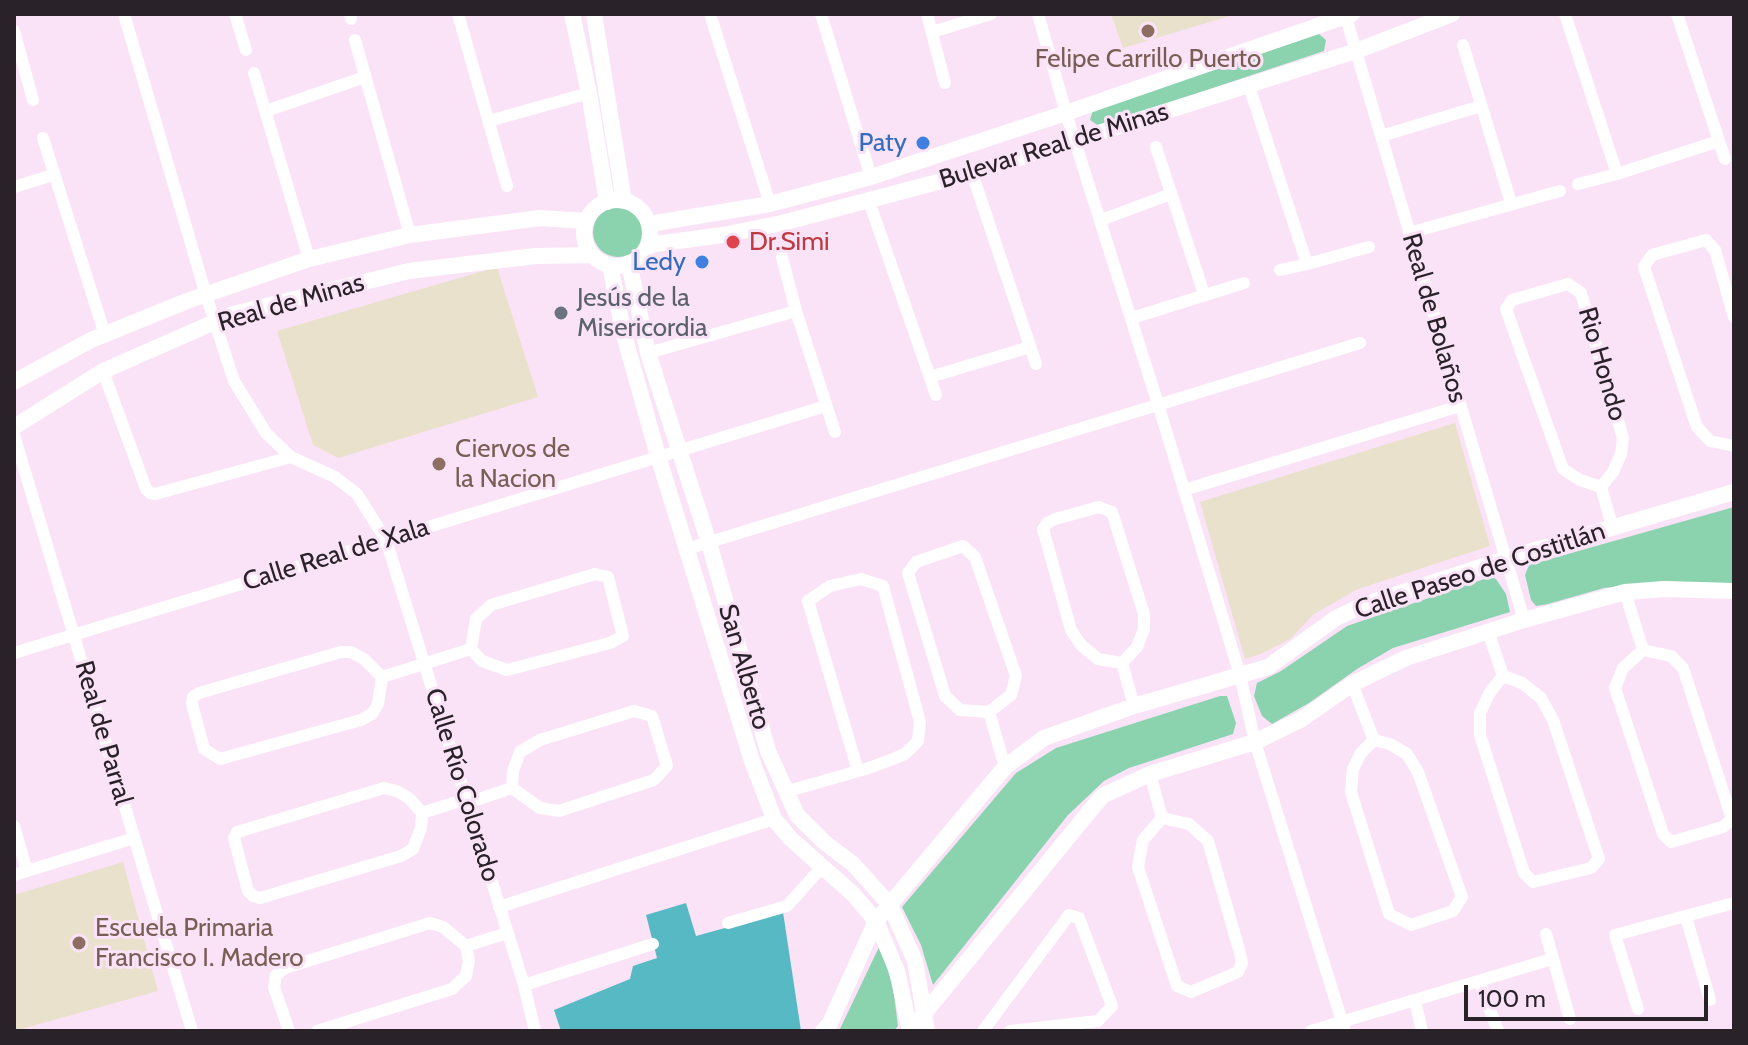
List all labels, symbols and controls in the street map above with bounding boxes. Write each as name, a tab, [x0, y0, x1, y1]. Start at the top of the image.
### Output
marker: Felipe Carrillo Puerto	[1139, 22, 1157, 40]
place label: Felipe Carrillo Puerto	[1035, 43, 1261, 75]
street label: Bulevar Real de Minas	[936, 96, 1172, 196]
place label: Paty	[858, 127, 907, 159]
marker: Paty	[914, 134, 932, 152]
place label: Dr.Simi	[749, 226, 829, 258]
street label: Real de Bolaños	[1395, 230, 1473, 406]
marker: Dr.Simi	[724, 233, 742, 251]
place label: Ledy	[632, 246, 686, 278]
marker: Ledy	[693, 253, 711, 271]
street label: Real de Minas	[214, 267, 368, 339]
place label: Jesús de la Misericordia	[577, 282, 707, 344]
marker: Jesús de la Misericordia	[552, 304, 570, 322]
street label: Rio Hondo	[1571, 304, 1633, 424]
place label: Ciervos de la Nacion	[455, 433, 570, 494]
marker: Ciervos de la Nacion	[430, 455, 448, 473]
street label: Calle Real de Xala	[239, 512, 433, 598]
street label: Calle Paseo de Costitlán	[1351, 516, 1609, 626]
street label: San Alberto	[711, 601, 777, 733]
street label: Real de Parral	[68, 657, 138, 809]
street label: Calle Río Colorado	[418, 685, 506, 885]
place label: Escuela Primaria Francisco I. Madero	[95, 912, 304, 974]
marker: Escuela Primaria Francisco I. Madero	[70, 934, 88, 952]
scale bar	[1468, 969, 1712, 1019]
text: 100 m	[1478, 984, 1546, 1013]

